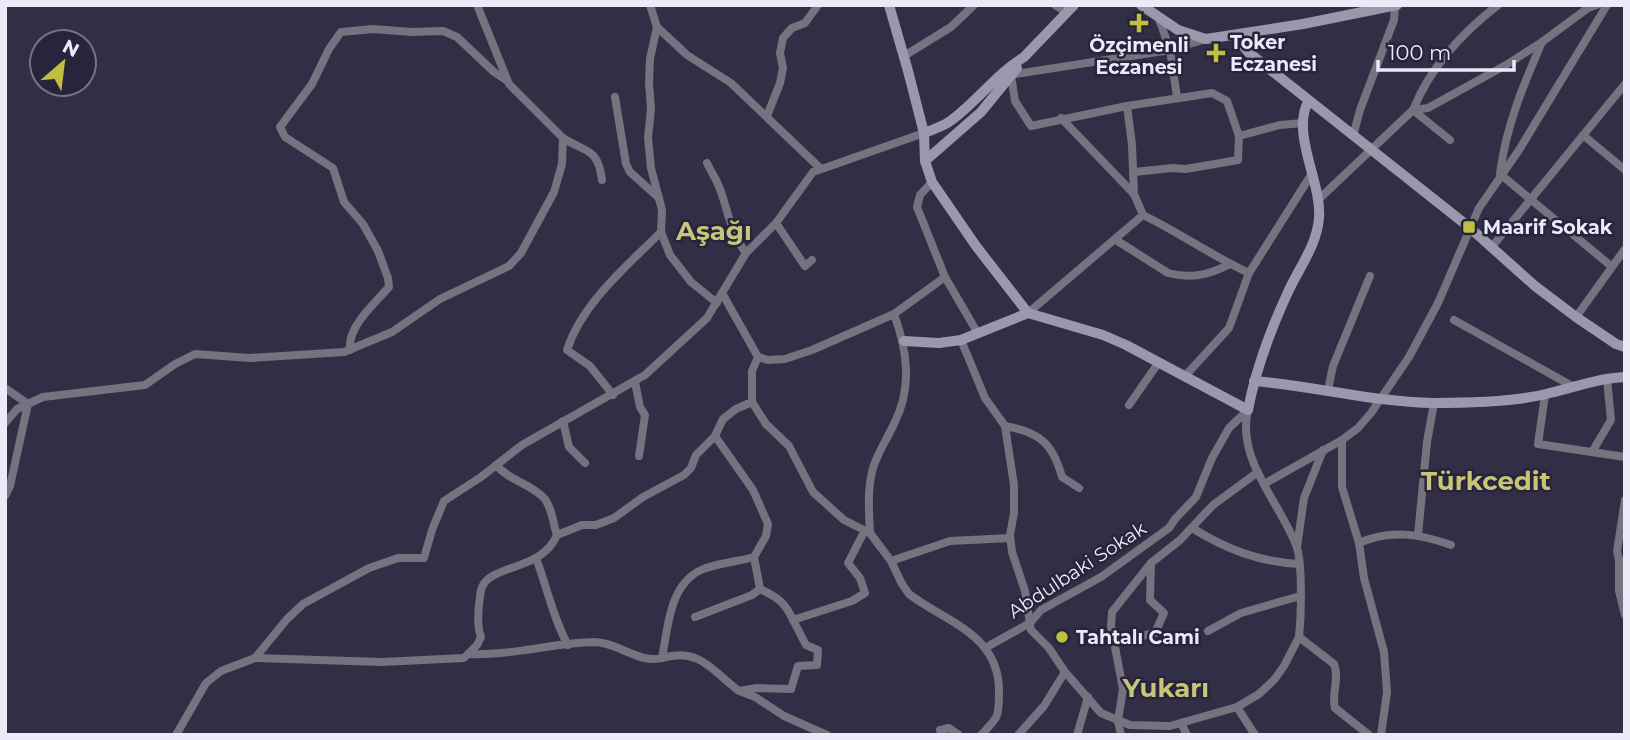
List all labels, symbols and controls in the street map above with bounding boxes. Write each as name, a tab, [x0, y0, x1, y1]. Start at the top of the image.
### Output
marker: Özçimenli Eczanesi	[1131, 15, 1147, 31]
north arrow	[28, 28, 98, 98]
scale bar	[1378, 28, 1514, 72]
place label: Toker Eczanesi	[1230, 31, 1317, 76]
place label: Özçimenli Eczanesi	[1089, 34, 1189, 79]
text: N	[59, 35, 83, 62]
text: 100 m	[1388, 40, 1451, 65]
marker: Toker Eczanesi	[1208, 45, 1224, 61]
district label: Aşağı	[675, 215, 752, 247]
place label: Maarif Sokak	[1483, 216, 1613, 239]
marker: Maarif Sokak	[1461, 219, 1477, 235]
district label: Türkcedit	[1421, 465, 1551, 497]
street label: Abdulbaki Sokak	[1004, 516, 1151, 623]
place label: Tahtalı Cami	[1076, 626, 1200, 649]
marker: Tahtalı Cami	[1054, 629, 1070, 645]
district label: Yukarı	[1122, 672, 1209, 704]

